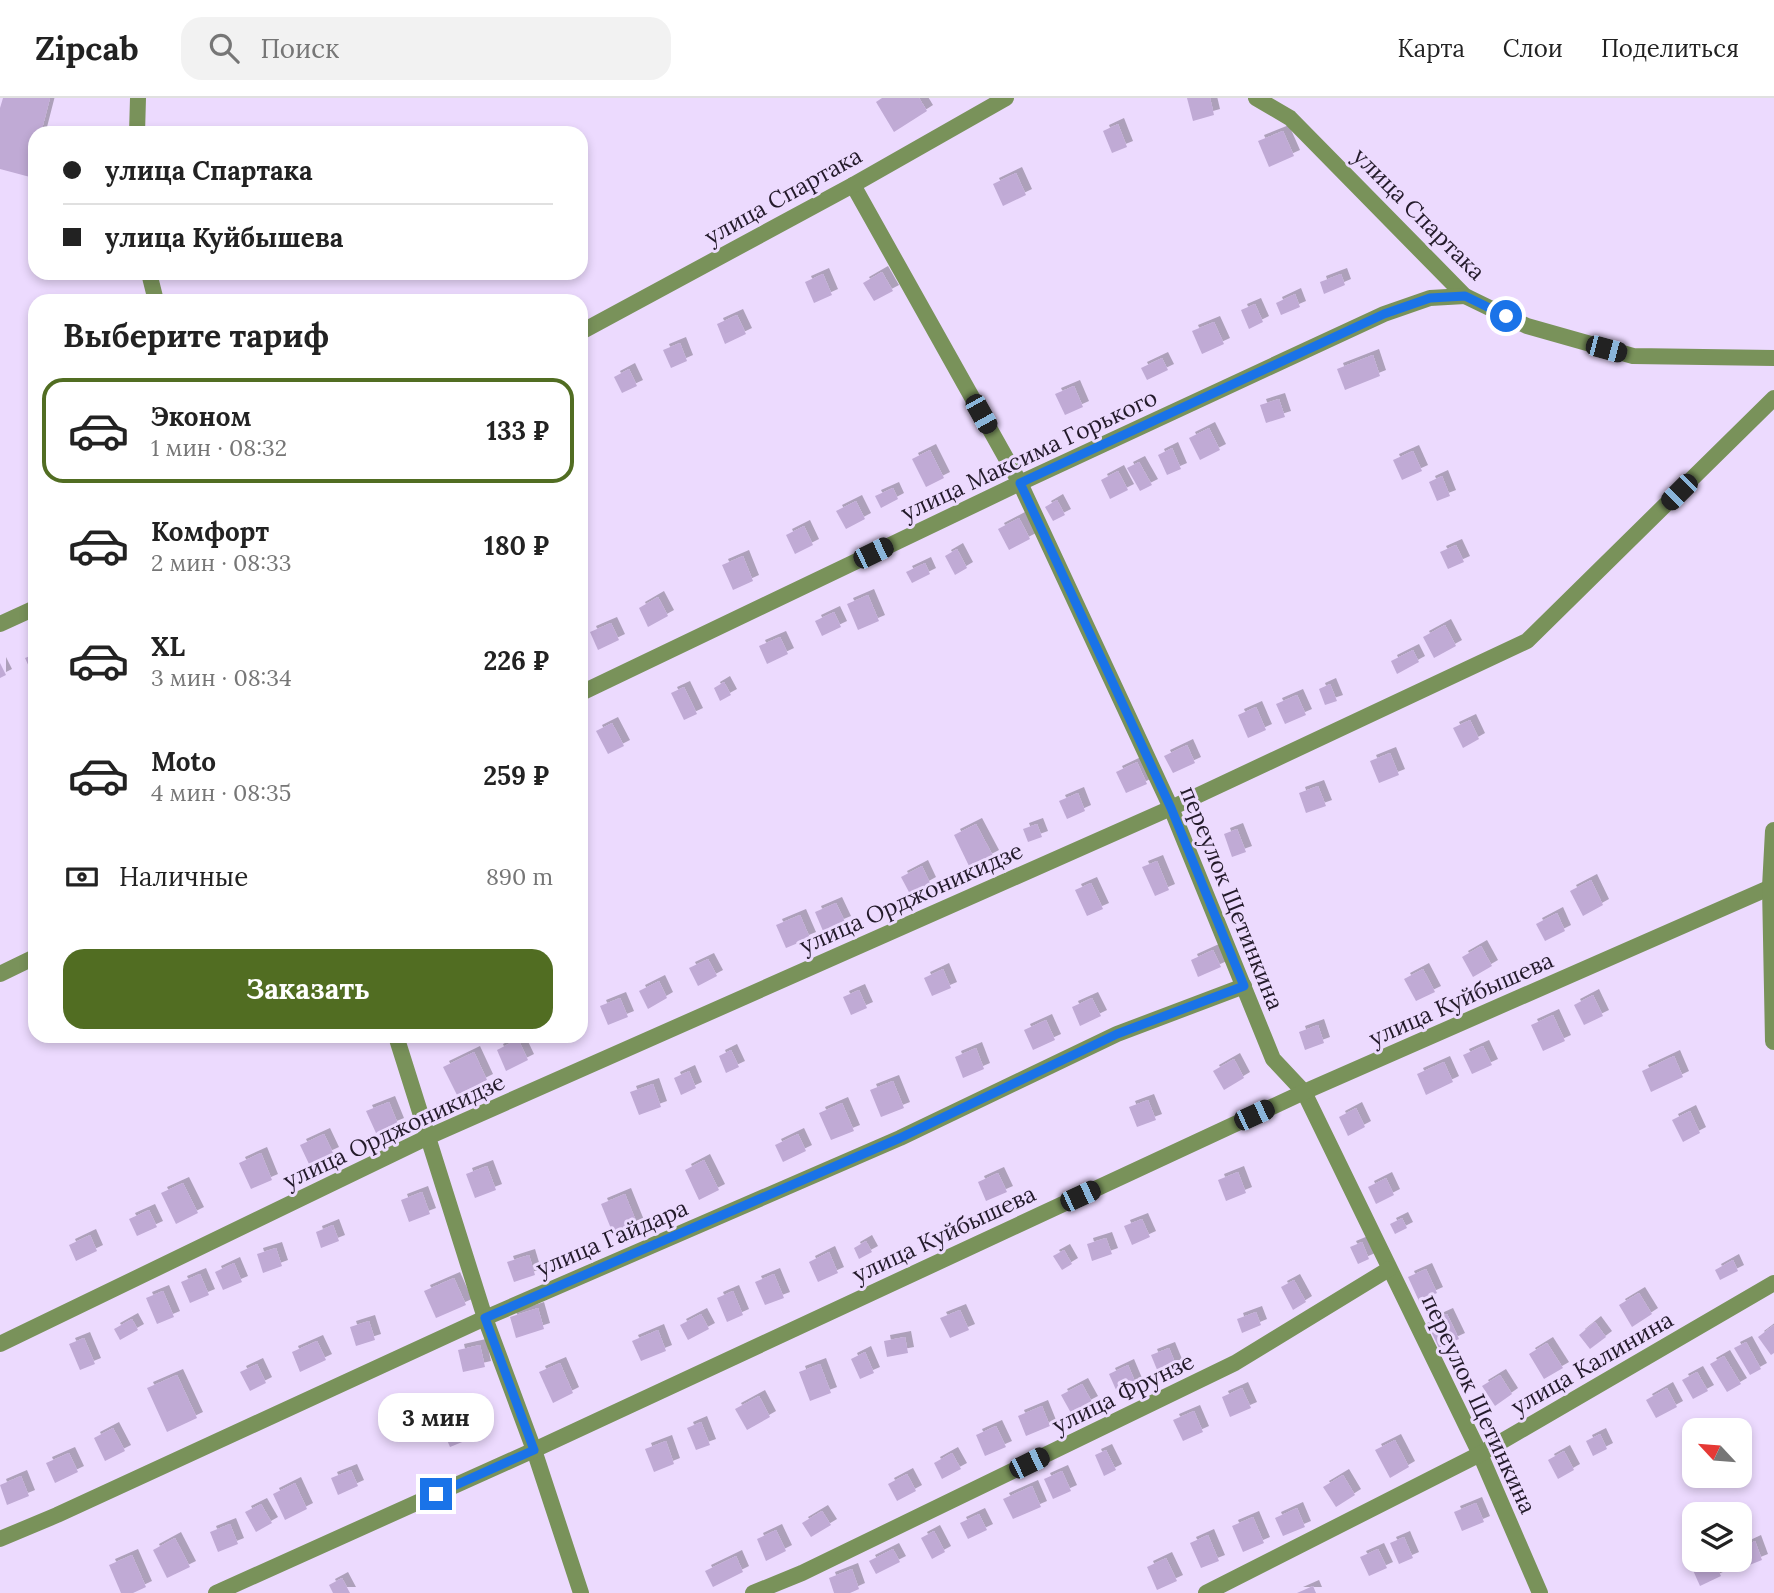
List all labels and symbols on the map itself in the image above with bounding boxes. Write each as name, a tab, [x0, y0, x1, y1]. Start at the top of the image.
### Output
street label: улица Спартака	[699, 140, 867, 251]
street label: улица Спартака	[1347, 141, 1492, 286]
route start	[1490, 300, 1522, 332]
car	[1583, 333, 1630, 365]
street label: улица Максима Горького	[896, 382, 1162, 527]
car	[962, 391, 1001, 437]
car	[1657, 470, 1702, 514]
car	[850, 534, 897, 572]
street label: переулок Щетинкина	[1174, 782, 1291, 1014]
street label: улица Орджоникидзе	[795, 835, 1027, 960]
street label: улица Куйбышева	[1364, 945, 1558, 1052]
street label: улица Орджоникидзе	[278, 1066, 509, 1195]
car	[1231, 1097, 1278, 1133]
street label: улица Куйбышева	[848, 1178, 1040, 1289]
car	[1057, 1178, 1104, 1214]
street label: улица Гайдара	[532, 1192, 692, 1283]
street label: переулок Щетинкина	[1416, 1289, 1543, 1518]
street label: улица Калинина	[1505, 1304, 1678, 1421]
street label: улица Фрунзе	[1047, 1346, 1198, 1439]
callout: 3 мин	[378, 1392, 494, 1442]
north arrow	[1682, 1418, 1752, 1488]
car	[1006, 1444, 1053, 1482]
route end	[420, 1478, 452, 1510]

